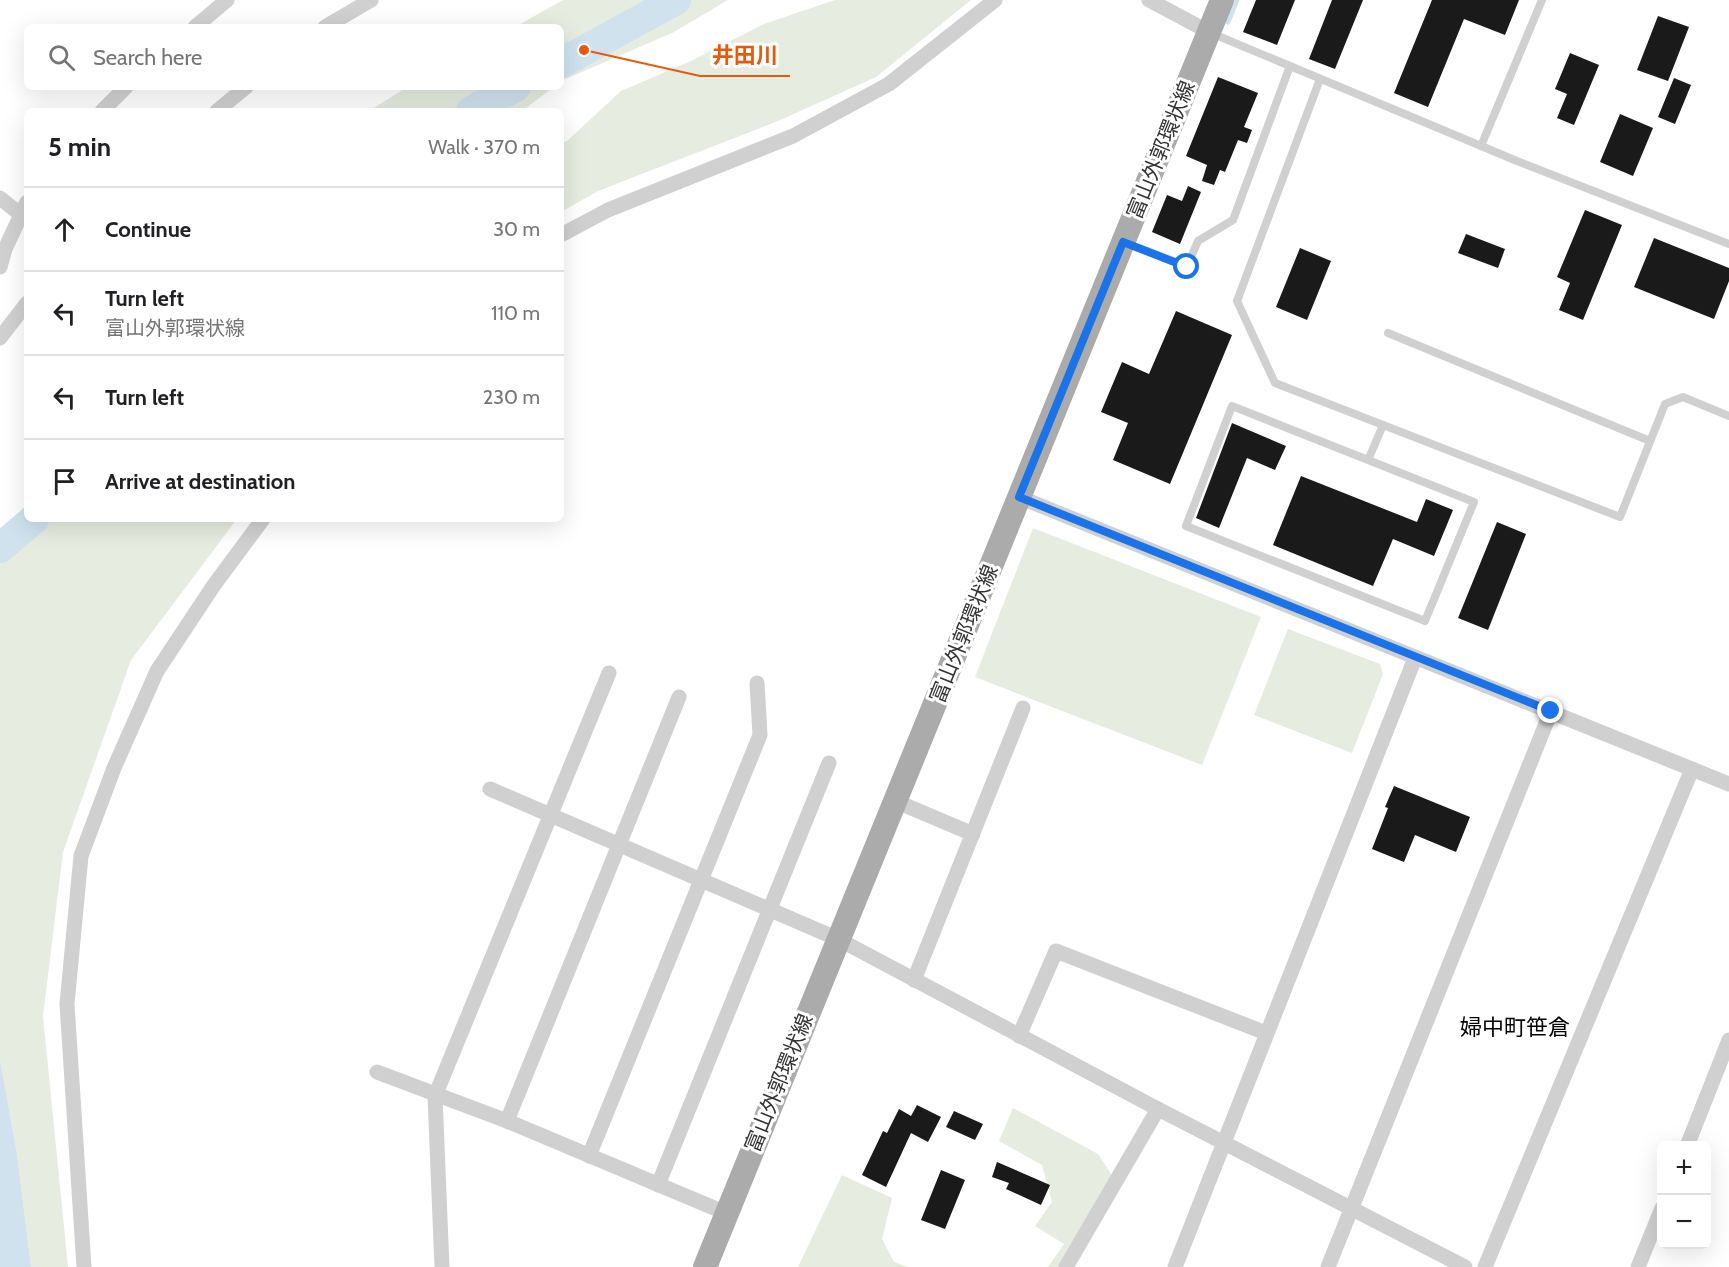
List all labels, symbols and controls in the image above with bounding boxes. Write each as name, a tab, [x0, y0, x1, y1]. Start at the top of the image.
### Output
search box	[24, 24, 564, 90]
callout: 井田川	[700, 36, 790, 76]
icon: search	[45, 41, 78, 74]
text: 井田川	[712, 42, 778, 69]
text: Search here	[93, 44, 202, 71]
street label: 富山外郭環状線	[1121, 77, 1200, 223]
text: 5 min	[48, 131, 111, 163]
text: Walk · 370 m	[428, 135, 540, 159]
icon: ahead	[48, 213, 81, 246]
text: Continue	[105, 216, 191, 243]
text: 30 m	[493, 217, 540, 241]
route start	[1173, 253, 1199, 279]
text: Turn left	[105, 285, 184, 312]
icon: left	[48, 297, 81, 330]
text: 110 m	[491, 301, 540, 325]
text: 富山外郭環状線	[105, 316, 245, 340]
icon: left	[48, 381, 81, 414]
text: Turn left	[105, 384, 184, 411]
text: 230 m	[483, 385, 540, 409]
icon: arrive	[48, 465, 81, 498]
text: Arrive at destination	[105, 468, 295, 495]
street label: 富山外郭環状線	[924, 561, 1003, 707]
route end	[1537, 697, 1563, 723]
street label: 富山外郭環状線	[739, 1010, 818, 1156]
district label: 婦中町笹倉	[1460, 1014, 1570, 1041]
map controls	[1657, 1141, 1711, 1249]
button: +	[1657, 1141, 1711, 1195]
button: −	[1657, 1195, 1711, 1249]

